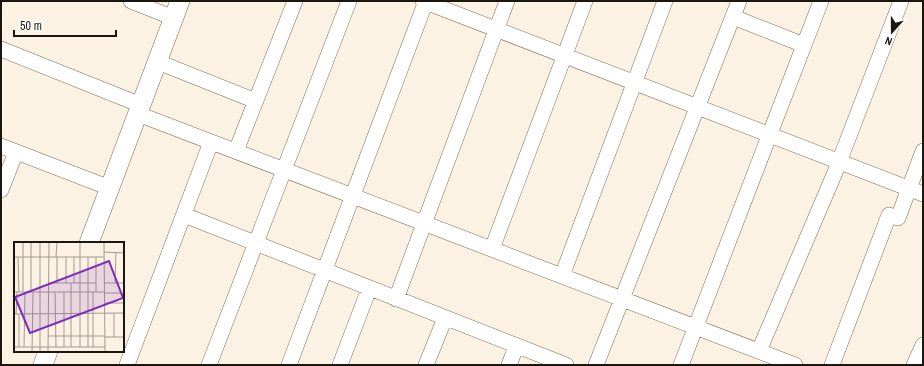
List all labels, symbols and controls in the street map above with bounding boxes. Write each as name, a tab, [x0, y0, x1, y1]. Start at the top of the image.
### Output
scale bar	[14, 12, 116, 38]
north arrow	[872, 12, 912, 52]
text: 50 m	[20, 18, 42, 34]
text: N	[883, 34, 894, 49]
inset map	[14, 242, 124, 352]

